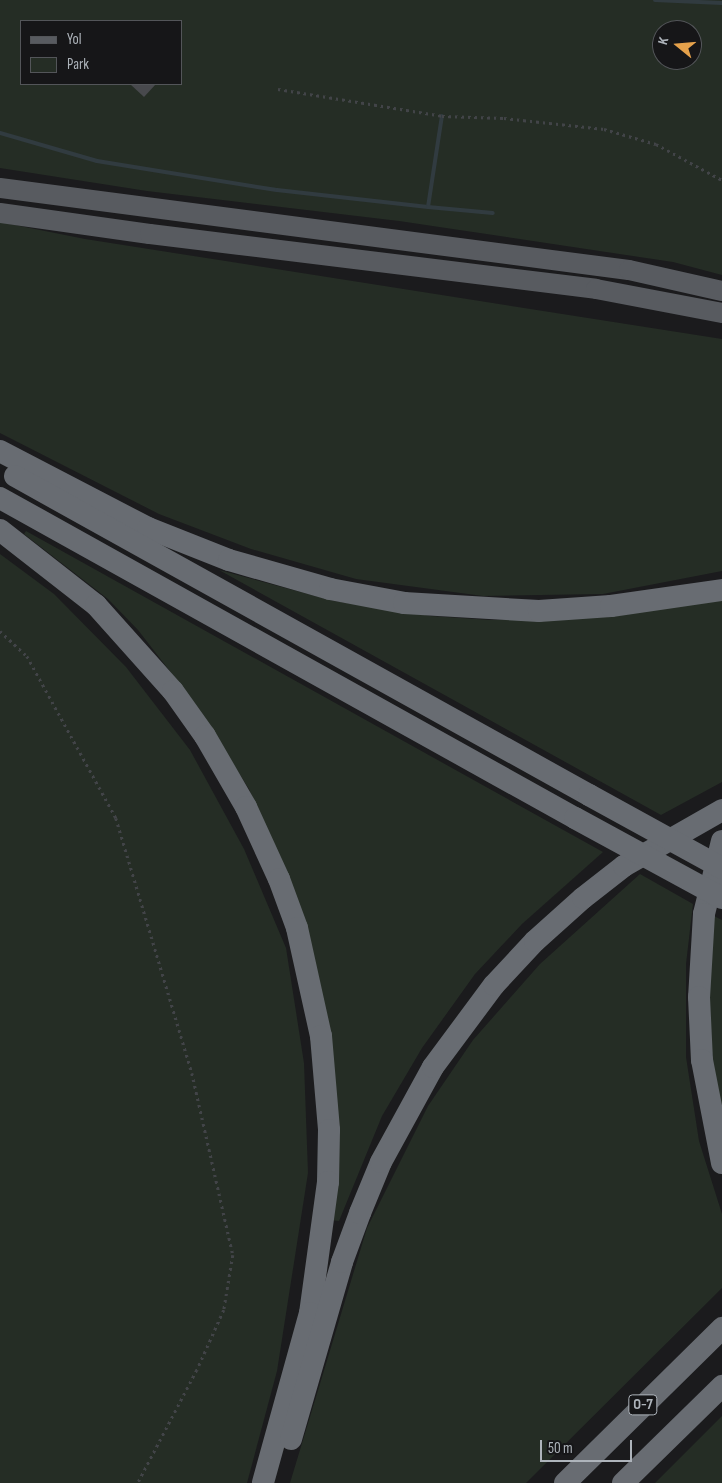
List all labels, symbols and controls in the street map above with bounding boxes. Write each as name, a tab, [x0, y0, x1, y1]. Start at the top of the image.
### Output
legend	[20, 20, 182, 85]
north arrow	[652, 20, 702, 70]
text: Yol	[67, 30, 82, 49]
text: K	[654, 35, 672, 47]
text: Park	[67, 55, 89, 74]
road number: O-7	[628, 1392, 658, 1418]
scale bar	[542, 1430, 634, 1462]
text: 50 m	[548, 1439, 573, 1458]

